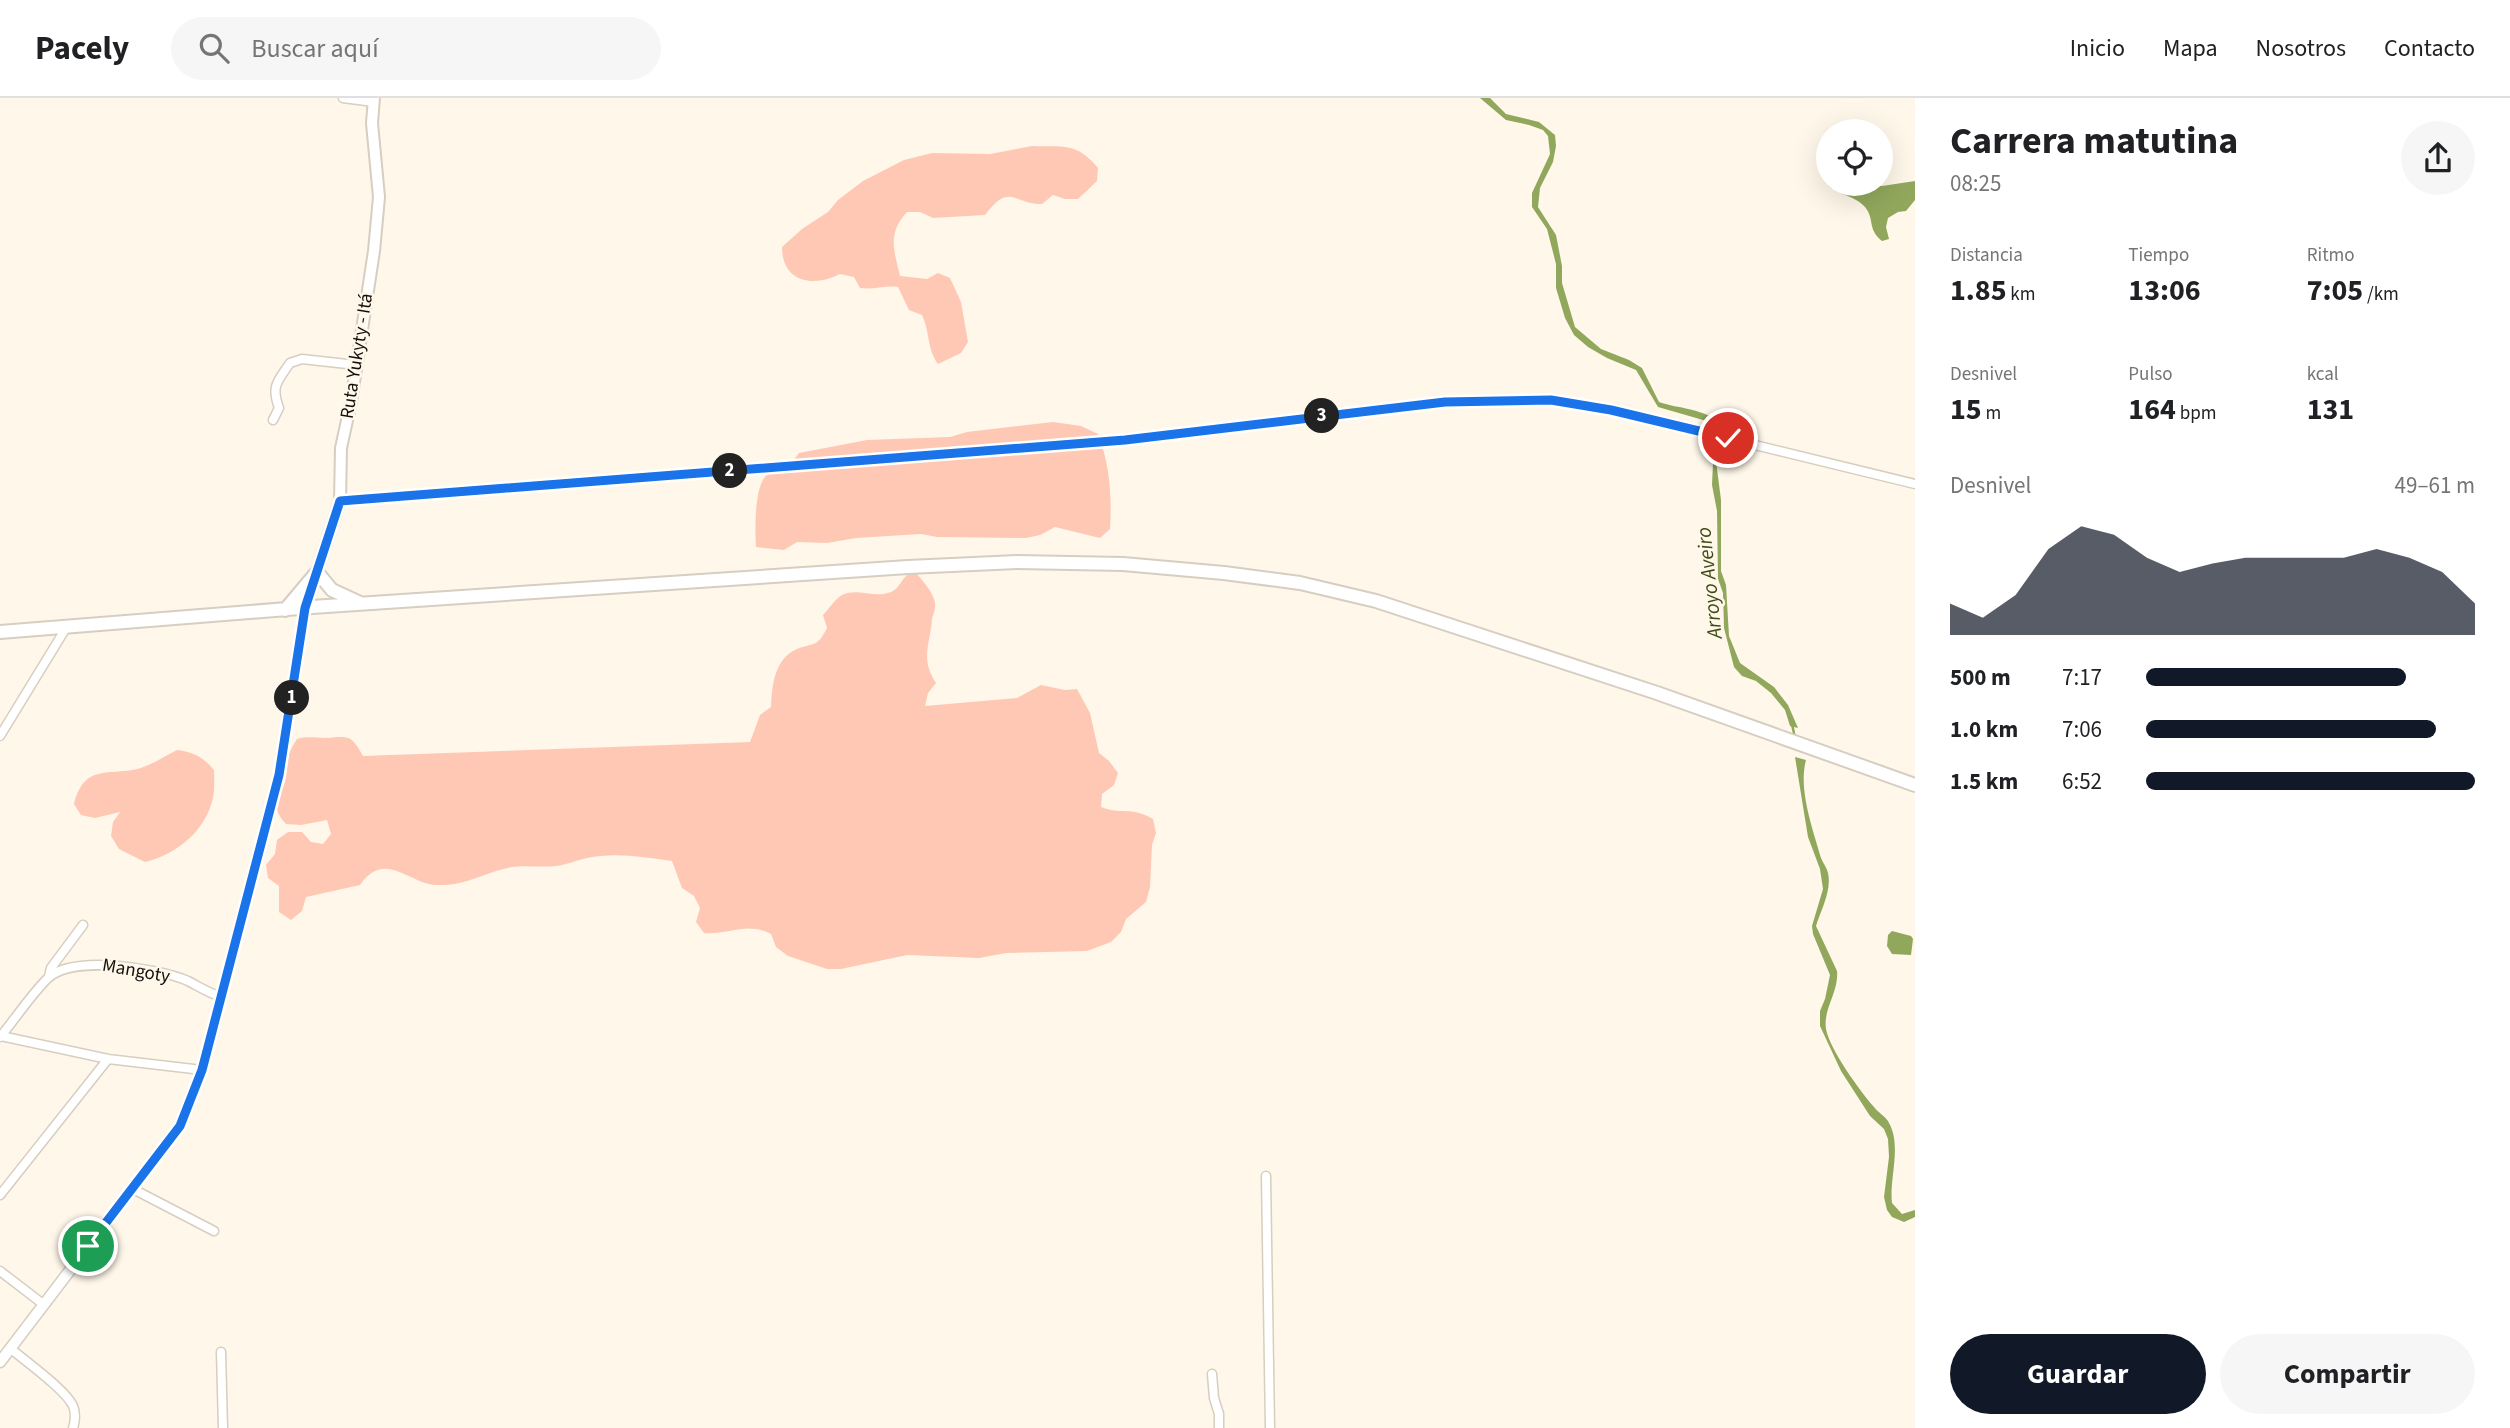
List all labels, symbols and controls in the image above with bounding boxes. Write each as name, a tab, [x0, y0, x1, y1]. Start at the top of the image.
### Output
search box	[171, 17, 661, 80]
text: Pacely	[35, 25, 129, 72]
icon: search	[195, 29, 233, 67]
text: Buscar aquí	[251, 30, 379, 67]
text: Inicio	[2070, 31, 2125, 66]
text: Mapa	[2163, 31, 2218, 66]
text: Nosotros	[2256, 31, 2346, 66]
text: Contacto	[2384, 31, 2475, 66]
text: Carrera matutina	[1950, 114, 2238, 168]
map controls	[1816, 119, 1893, 196]
button: locate	[1816, 119, 1893, 196]
button: share	[2401, 121, 2475, 195]
text: 08:25	[1950, 167, 2001, 200]
text: Distancia	[1950, 242, 2023, 269]
text: Tiempo	[2128, 242, 2189, 269]
text: Ritmo	[2307, 242, 2355, 269]
text: 1.85	[1950, 269, 2007, 312]
text: 13:06	[2128, 269, 2201, 312]
text: 7:05	[2307, 269, 2363, 312]
text: km	[2007, 281, 2036, 308]
text: /km	[2363, 281, 2399, 308]
street label: Ruta Yukyty - Itá	[334, 291, 380, 421]
text: Desnivel	[1950, 361, 2017, 388]
text: Pulso	[2128, 361, 2173, 388]
text: kcal	[2307, 361, 2339, 388]
text: 15	[1950, 388, 1982, 431]
text: 164	[2128, 388, 2176, 431]
text: 131	[2307, 388, 2354, 431]
pin: 3	[1304, 398, 1340, 434]
text: m	[1982, 400, 2001, 427]
text: bpm	[2176, 400, 2216, 427]
text: 3	[1316, 402, 1327, 429]
pin	[1698, 408, 1758, 468]
icon: check	[1709, 419, 1747, 457]
pin: 2	[712, 454, 748, 488]
text: 2	[724, 457, 735, 484]
text: Desnivel	[1950, 469, 2031, 502]
text: 49–61 m	[2395, 469, 2475, 502]
water label: Arroyo Aveiro	[1688, 526, 1730, 642]
text: 500 m	[1950, 661, 2011, 694]
text: 7:17	[2062, 661, 2102, 694]
pin: 1	[274, 680, 310, 716]
text: 1	[286, 684, 297, 711]
text: 1.0 km	[1950, 713, 2018, 746]
text: 7:06	[2062, 713, 2102, 746]
text: 1.5 km	[1950, 765, 2018, 798]
text: 6:52	[2062, 765, 2102, 798]
street label: Mangoty	[100, 952, 172, 990]
pin	[58, 1216, 118, 1276]
icon: arrive	[69, 1227, 107, 1265]
button: Guardar	[1950, 1334, 2206, 1414]
button: Compartir	[2220, 1334, 2475, 1414]

